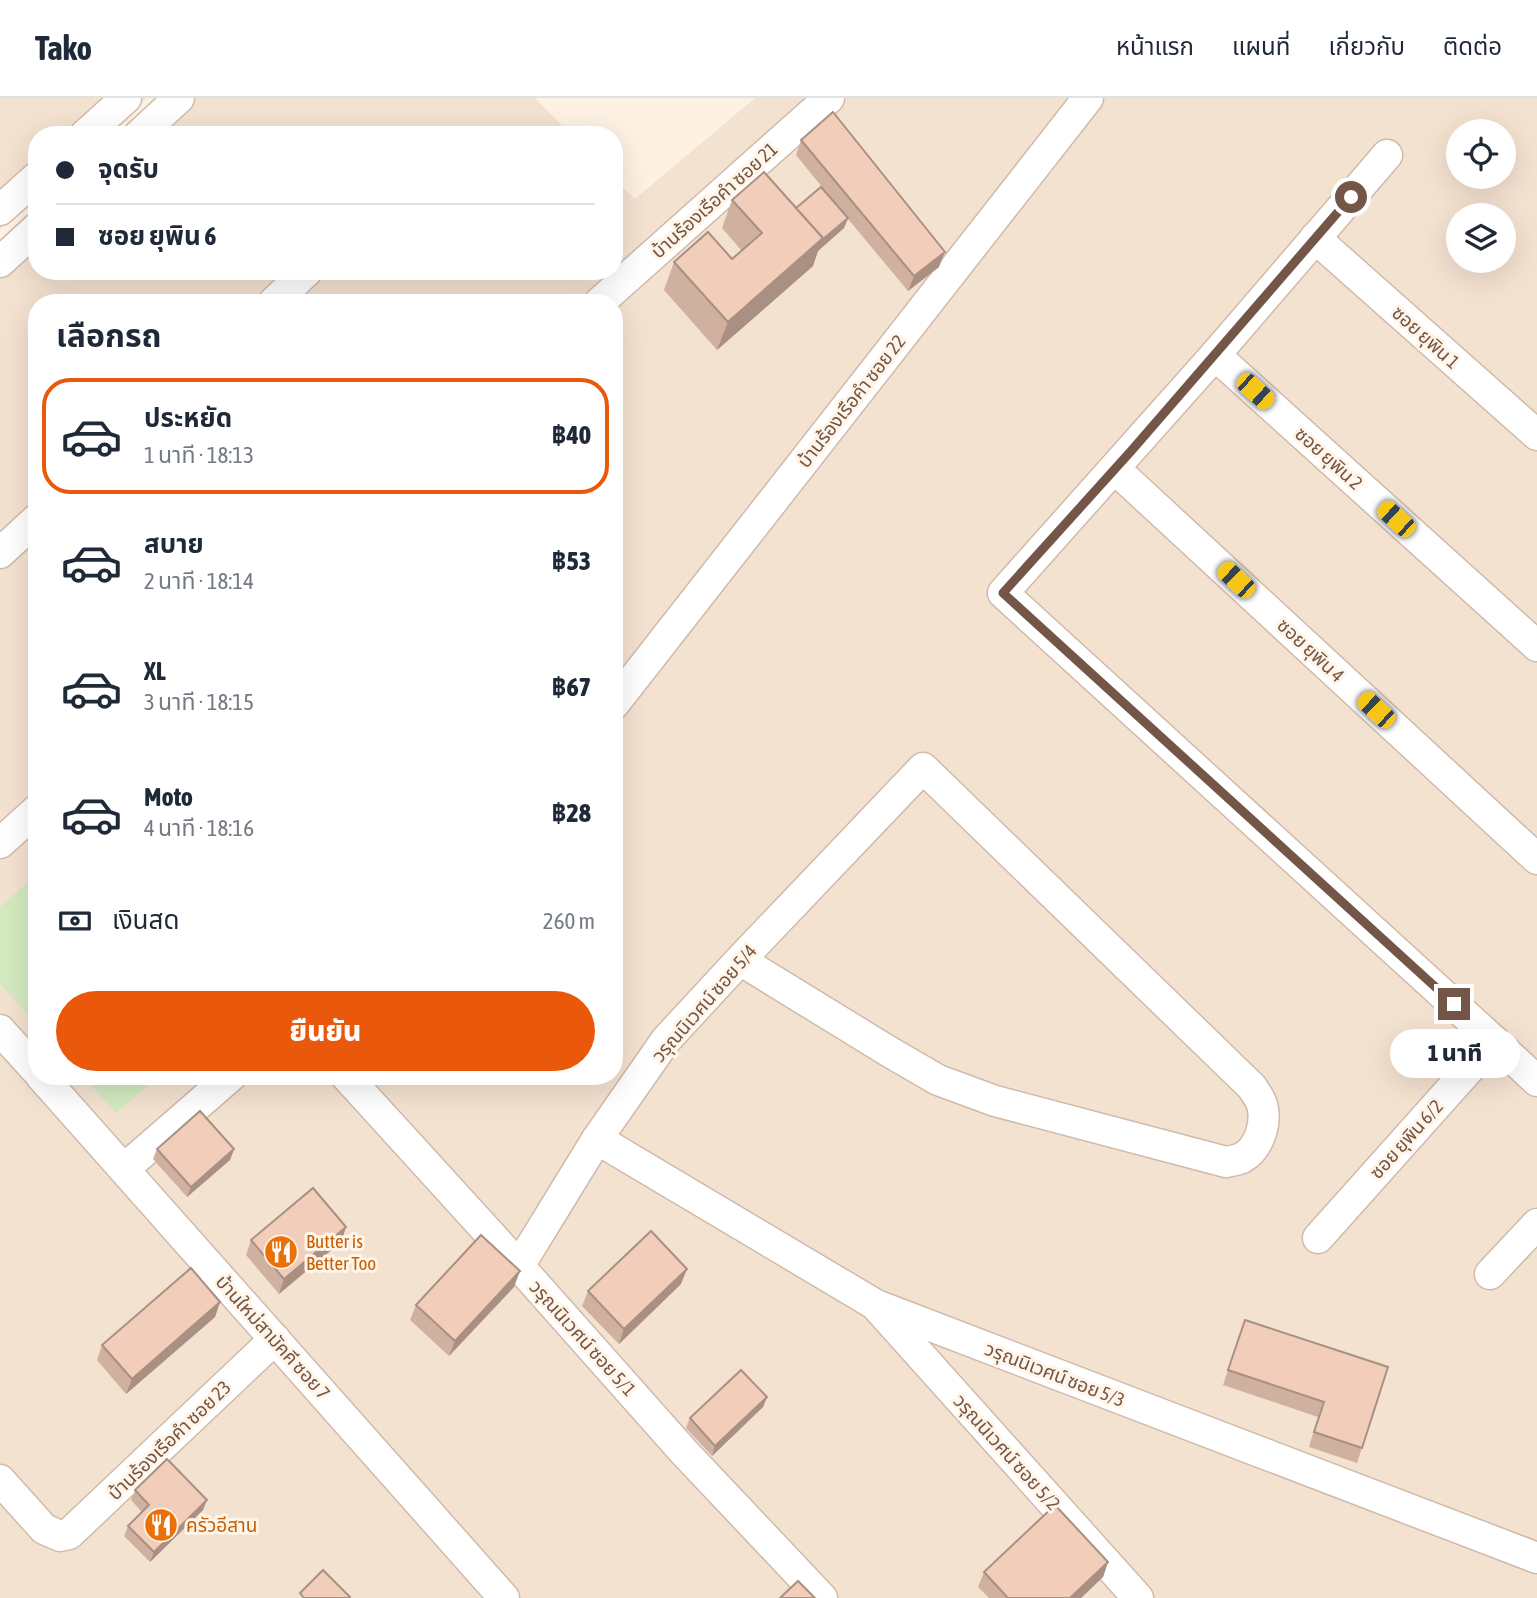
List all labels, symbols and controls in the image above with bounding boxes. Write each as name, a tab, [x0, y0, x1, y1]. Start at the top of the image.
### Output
text: Tako	[35, 29, 92, 67]
text: หน้าแรก	[1116, 33, 1194, 60]
text: แผนที่	[1232, 33, 1290, 60]
text: เกี่ยวกับ	[1328, 33, 1405, 60]
text: ติดต่อ	[1443, 33, 1502, 60]
map controls	[1446, 119, 1516, 273]
button: locate	[1446, 119, 1516, 189]
street label: บ้านร้องเรือคำ ซอย 21	[646, 138, 782, 262]
text: จุดรับ	[98, 154, 159, 184]
route start	[1335, 181, 1367, 213]
button: layers	[1446, 203, 1516, 273]
text: ซอย ยุพิน 6	[98, 221, 216, 251]
street label: ซอย ยุพิน 1	[1387, 301, 1464, 374]
text: เลือกรถ	[56, 317, 161, 354]
street label: บ้านร้องเรือคำ ซอย 22	[792, 330, 910, 472]
car	[1233, 369, 1278, 413]
text: ประหยัด	[144, 403, 232, 433]
icon: car	[60, 405, 123, 468]
text: ฿40	[551, 420, 591, 450]
street label: ซอย ยุพิน 2	[1290, 422, 1367, 495]
text: 1 นาที · 18:13	[144, 442, 254, 468]
car	[1374, 497, 1419, 541]
text: สบาย	[144, 529, 204, 559]
icon: car	[60, 531, 123, 594]
text: ฿53	[551, 546, 591, 576]
car	[1214, 558, 1259, 602]
text: 2 นาที · 18:14	[144, 568, 254, 594]
street label: ซอย ยุพิน 4	[1272, 614, 1349, 687]
text: XL	[144, 656, 166, 686]
icon: car	[60, 657, 123, 720]
text: ฿67	[551, 672, 591, 702]
car	[1354, 688, 1399, 732]
text: 3 นาที · 18:15	[144, 689, 254, 715]
text: Moto	[144, 782, 193, 812]
icon: car	[60, 783, 123, 846]
text: ฿28	[551, 798, 591, 828]
text: 4 นาที · 18:16	[144, 815, 254, 841]
icon: cash	[56, 902, 94, 940]
text: เงินสด	[112, 905, 179, 935]
text: 260 m	[543, 908, 595, 934]
street label: วรุณนิเวศน์ ซอย 5/4	[647, 940, 762, 1067]
route end	[1438, 988, 1470, 1020]
button: ยืนยัน	[56, 991, 595, 1071]
callout: 1 นาที	[1389, 1028, 1519, 1077]
text: 1 นาที	[1428, 1040, 1482, 1066]
street label: ซอย ยุพิน 6/2	[1365, 1095, 1448, 1184]
place label: Butter is Better Too	[306, 1230, 376, 1274]
restaurant icon: Butter is Better Too	[262, 1233, 300, 1271]
street label: บ้านใหม่สามัคคี ซอย 7	[211, 1270, 335, 1404]
street label: วรุณนิเวศน์ ซอย 5/1	[525, 1276, 641, 1401]
street label: วรุณนิเวศน์ ซอย 5/3	[982, 1337, 1128, 1412]
street label: บ้านร้องเรือคำ ซอย 23	[103, 1376, 235, 1504]
street label: วรุณนิเวศน์ ซอย 5/2	[949, 1390, 1065, 1515]
restaurant icon: ครัวอีสาน	[142, 1506, 180, 1544]
place label: ครัวอีสาน	[186, 1514, 257, 1536]

